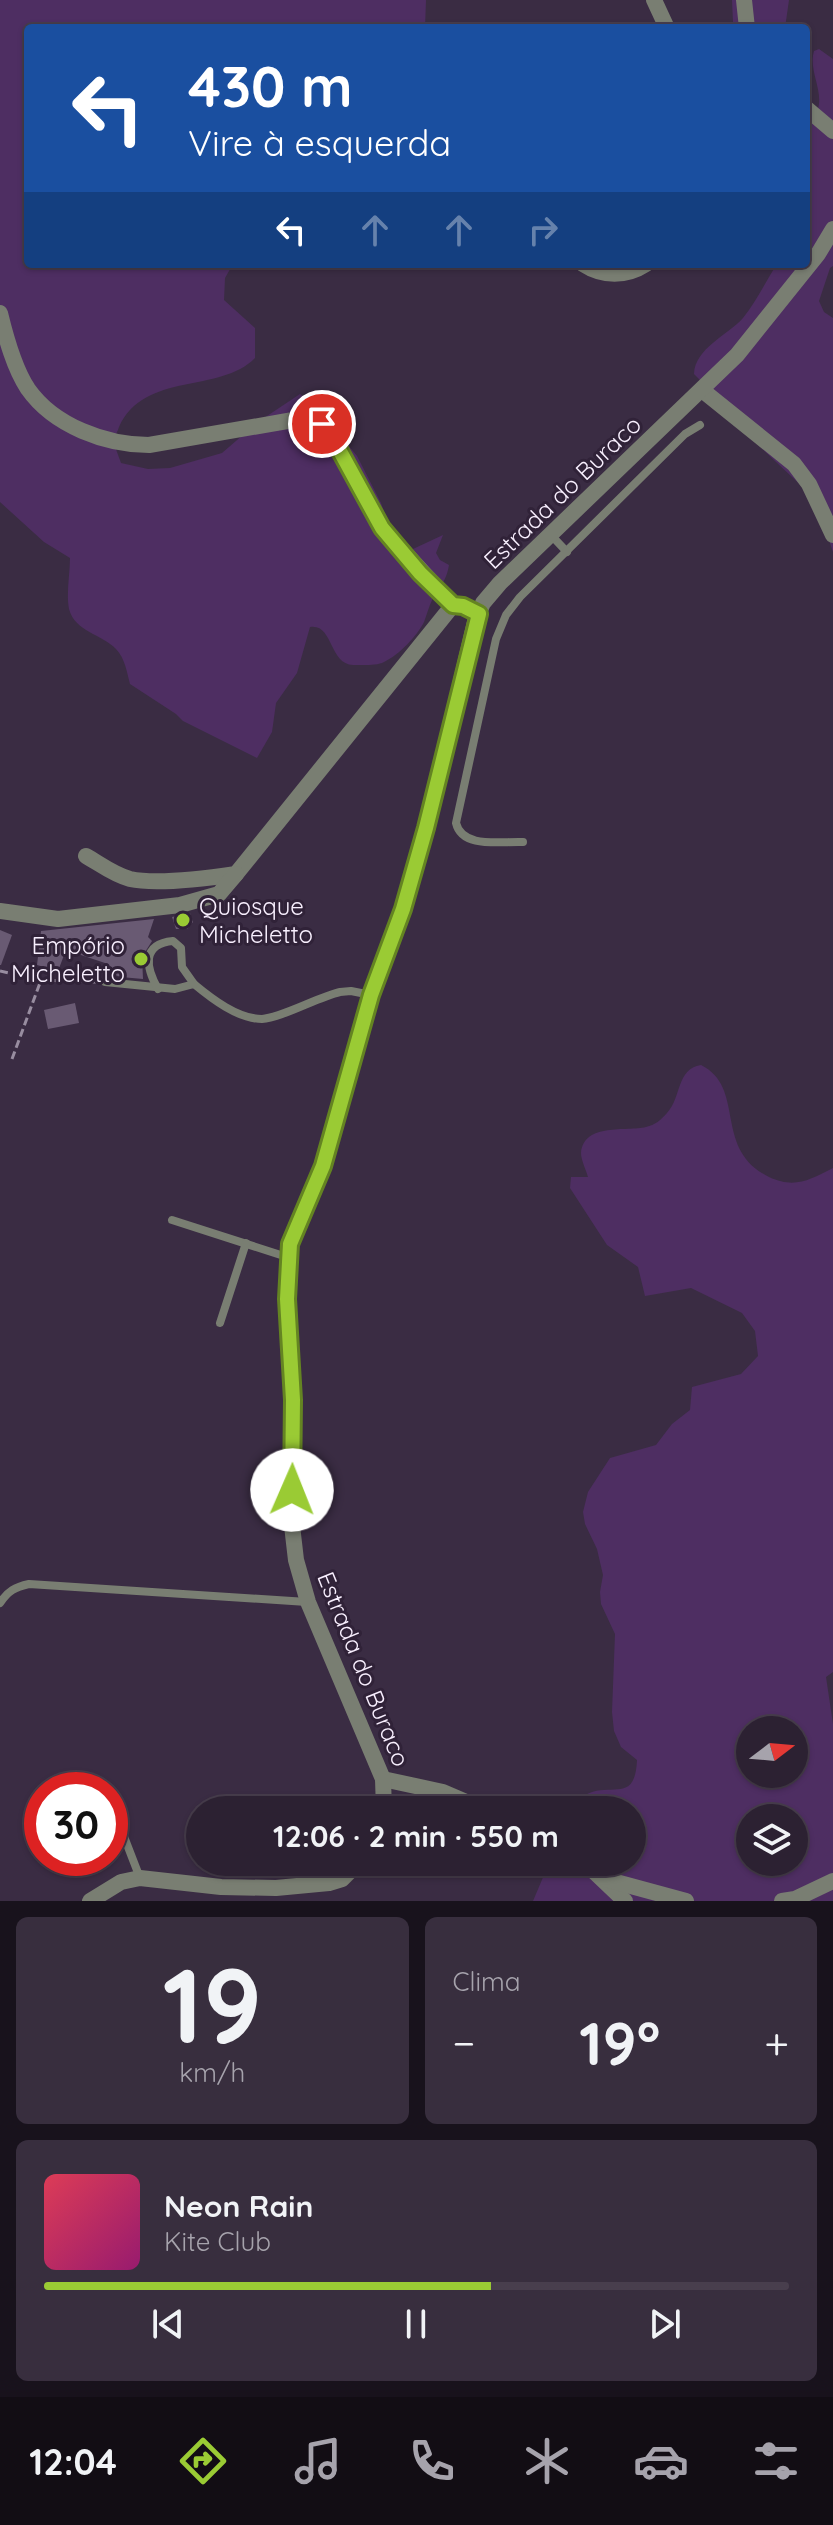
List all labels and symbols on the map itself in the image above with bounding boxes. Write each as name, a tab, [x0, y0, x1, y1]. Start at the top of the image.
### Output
pin	[288, 390, 356, 458]
street label: Estrada do Buraco	[477, 409, 647, 575]
place label: Quiosque Micheletto	[199, 891, 313, 949]
marker: Quiosque Micheletto	[174, 911, 192, 929]
place label: Empório Micheletto	[11, 930, 125, 988]
marker: Empório Micheletto	[132, 950, 150, 968]
position arrow	[250, 1448, 334, 1532]
street label: Estrada do Buraco	[311, 1567, 417, 1771]
north arrow	[736, 1716, 808, 1788]
speed limit sign: 30	[24, 1772, 128, 1876]

